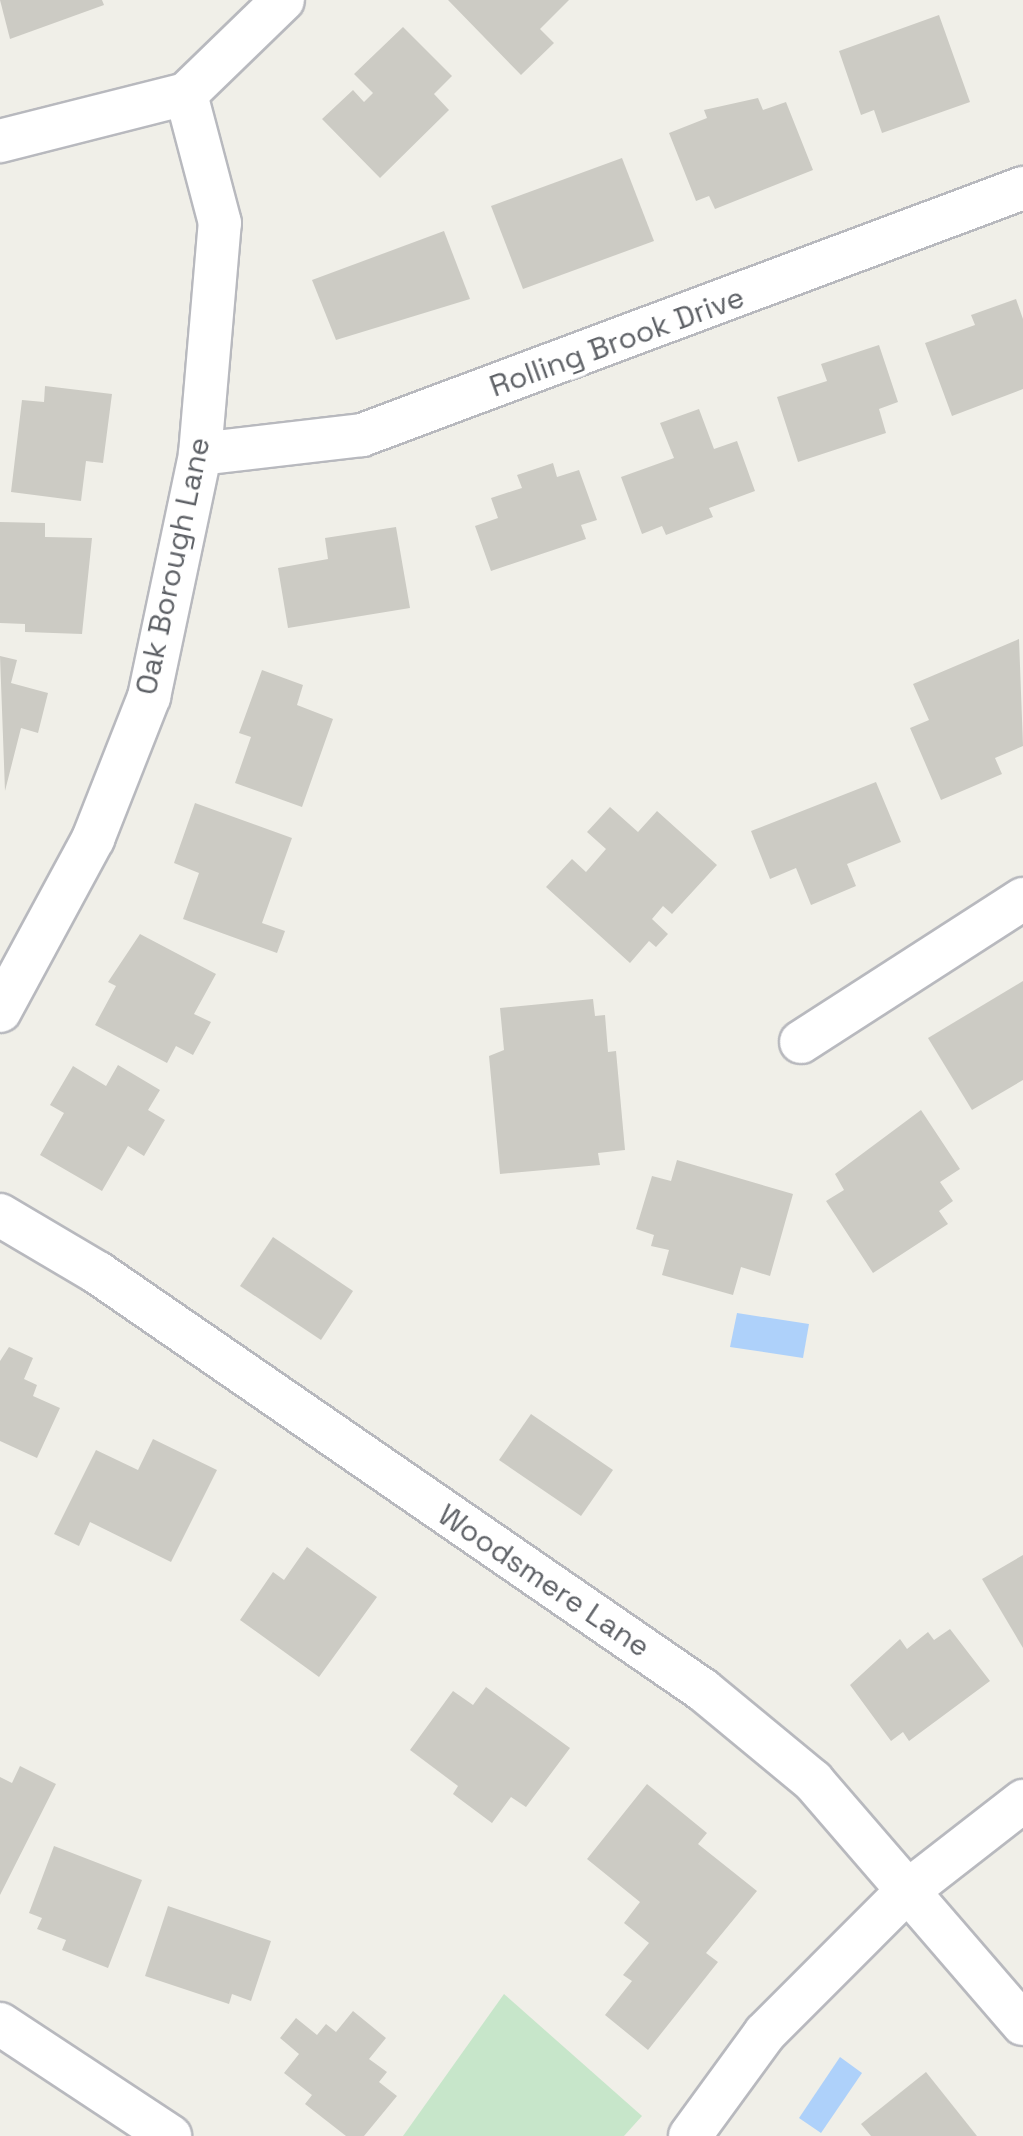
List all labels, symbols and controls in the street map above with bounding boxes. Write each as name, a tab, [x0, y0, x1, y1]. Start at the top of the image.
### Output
street label: Rolling Brook Drive	[485, 279, 749, 405]
street label: Oak Borough Lane	[128, 434, 218, 698]
street label: Woodsmere Lane	[431, 1497, 657, 1665]

